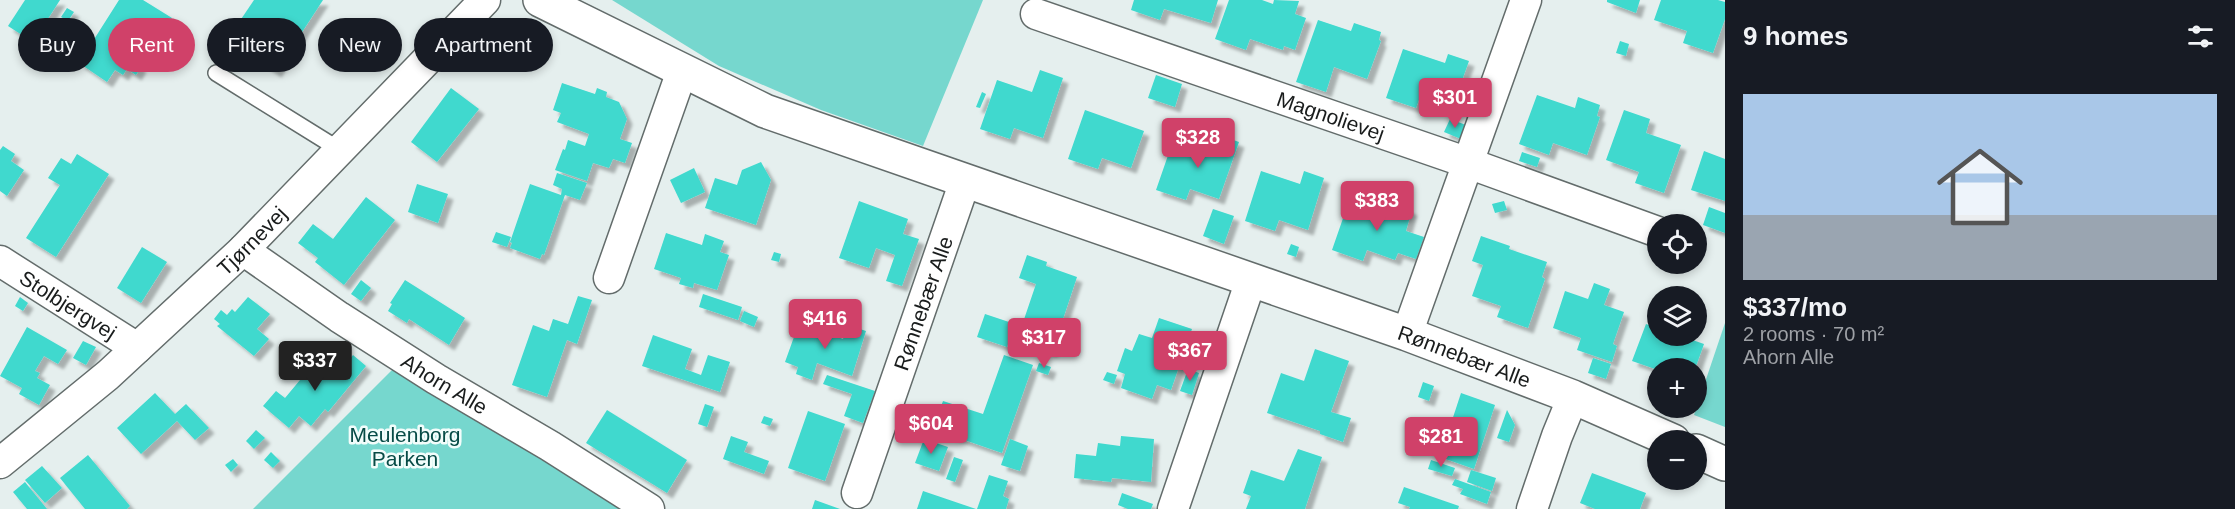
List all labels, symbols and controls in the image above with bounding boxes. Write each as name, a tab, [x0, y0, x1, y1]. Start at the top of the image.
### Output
chip: Buy	[18, 18, 96, 72]
chip: Rent	[108, 18, 195, 72]
chip: Filters	[207, 18, 306, 72]
chip: New	[318, 18, 402, 72]
chip: Apartment	[414, 18, 553, 72]
icon: filters	[2184, 20, 2217, 53]
text: 9 homes	[1743, 21, 1849, 51]
pin: $301	[1419, 78, 1491, 129]
street label: Magnolievej	[1274, 86, 1388, 145]
text: $301	[1433, 86, 1477, 108]
pin: $328	[1162, 118, 1234, 169]
text: $328	[1176, 126, 1220, 148]
icon: home	[1926, 133, 2034, 241]
pin: $383	[1341, 181, 1413, 232]
text: $383	[1355, 189, 1399, 211]
street label: Tjørnevej	[212, 201, 291, 280]
map controls	[1647, 214, 1707, 490]
button: locate	[1647, 214, 1707, 274]
street label: Rønnebær Alle	[889, 233, 957, 373]
street label: Stolbjergvej	[16, 265, 121, 344]
button: layers	[1647, 286, 1707, 346]
text: $337/mo	[1743, 292, 1847, 322]
pin: $416	[789, 299, 861, 350]
text: $416	[803, 307, 847, 329]
pin: $317	[1008, 318, 1080, 369]
street label: Rønnebær Alle	[1395, 320, 1534, 391]
text: 2 rooms · 70 m²	[1743, 323, 1884, 345]
text: $317	[1022, 326, 1066, 348]
pin: $367	[1154, 331, 1226, 382]
text: $367	[1168, 339, 1212, 361]
pin: $337	[279, 341, 351, 392]
text: Ahorn Alle	[1743, 346, 1834, 368]
text: $337	[293, 349, 337, 371]
street label: Ahorn Alle	[398, 349, 492, 418]
button: +	[1647, 358, 1707, 418]
pin: $604	[895, 404, 967, 455]
text: $604	[909, 412, 953, 434]
pin: $281	[1405, 417, 1477, 468]
park label: Meulenborg Parken	[350, 423, 460, 470]
text: $281	[1419, 425, 1463, 447]
button: −	[1647, 430, 1707, 490]

